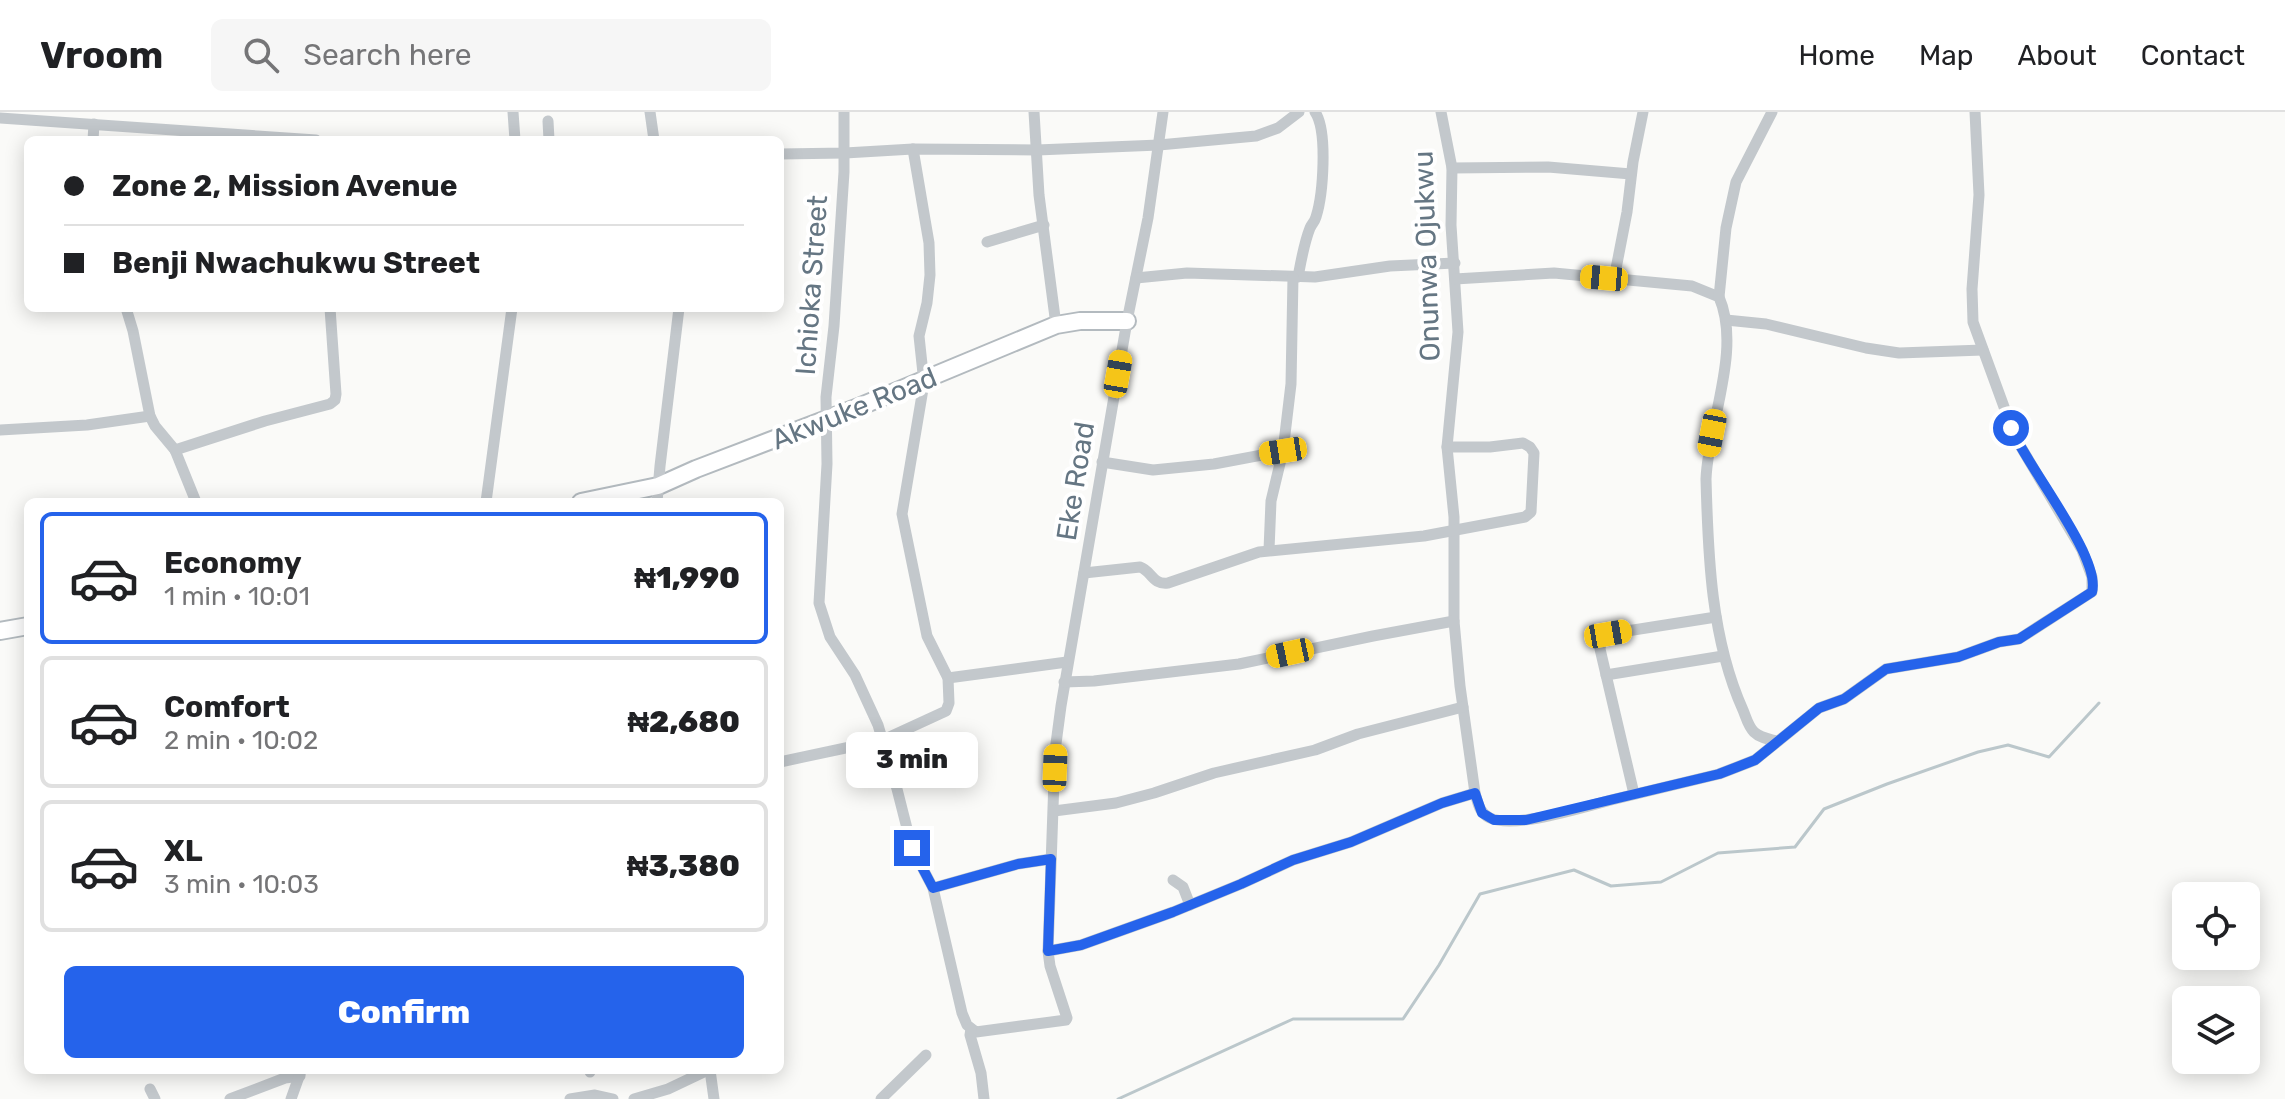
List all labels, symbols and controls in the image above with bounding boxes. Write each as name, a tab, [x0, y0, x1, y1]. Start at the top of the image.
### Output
search box	[211, 19, 771, 91]
text: Vroom	[40, 32, 163, 78]
icon: search	[239, 33, 283, 77]
text: Search here	[303, 37, 472, 73]
text: Home	[1798, 39, 1875, 72]
text: Map	[1919, 39, 1973, 72]
text: About	[2017, 39, 2097, 72]
text: Contact	[2141, 39, 2245, 72]
street label: Onunwa Ojukwu	[1406, 150, 1447, 362]
text: Zone 2, Mission Avenue	[112, 168, 458, 204]
street label: Ichioka Street	[789, 194, 834, 376]
text: Benji Nwachukwu Street	[112, 245, 480, 281]
car	[1579, 264, 1629, 292]
car	[1102, 348, 1134, 400]
street label: Akwuke Road	[767, 360, 942, 457]
car	[1696, 407, 1728, 459]
route start	[1993, 410, 2029, 446]
street label: Eke Road	[1050, 419, 1101, 543]
car	[1257, 435, 1309, 467]
icon: car	[68, 542, 140, 614]
text: Economy	[164, 545, 302, 581]
text: ₦1,990	[634, 560, 740, 596]
text: 1 min · 10:01	[164, 581, 310, 612]
car	[1582, 618, 1634, 650]
car	[1264, 636, 1316, 670]
icon: car	[68, 686, 140, 758]
text: Comfort	[164, 689, 290, 725]
text: ₦2,680	[627, 704, 740, 740]
text: 2 min · 10:02	[164, 725, 318, 756]
callout: 3 min	[846, 732, 978, 788]
text: 3 min	[876, 744, 948, 775]
car	[1042, 744, 1068, 792]
icon: car	[68, 830, 140, 902]
route end	[894, 830, 930, 866]
text: XL	[164, 833, 203, 869]
text: ₦3,380	[627, 848, 740, 884]
text: 3 min · 10:03	[164, 869, 319, 900]
map controls	[2172, 882, 2260, 1074]
button: locate	[2172, 882, 2260, 970]
button: Confirm	[64, 966, 744, 1058]
button: layers	[2172, 986, 2260, 1074]

